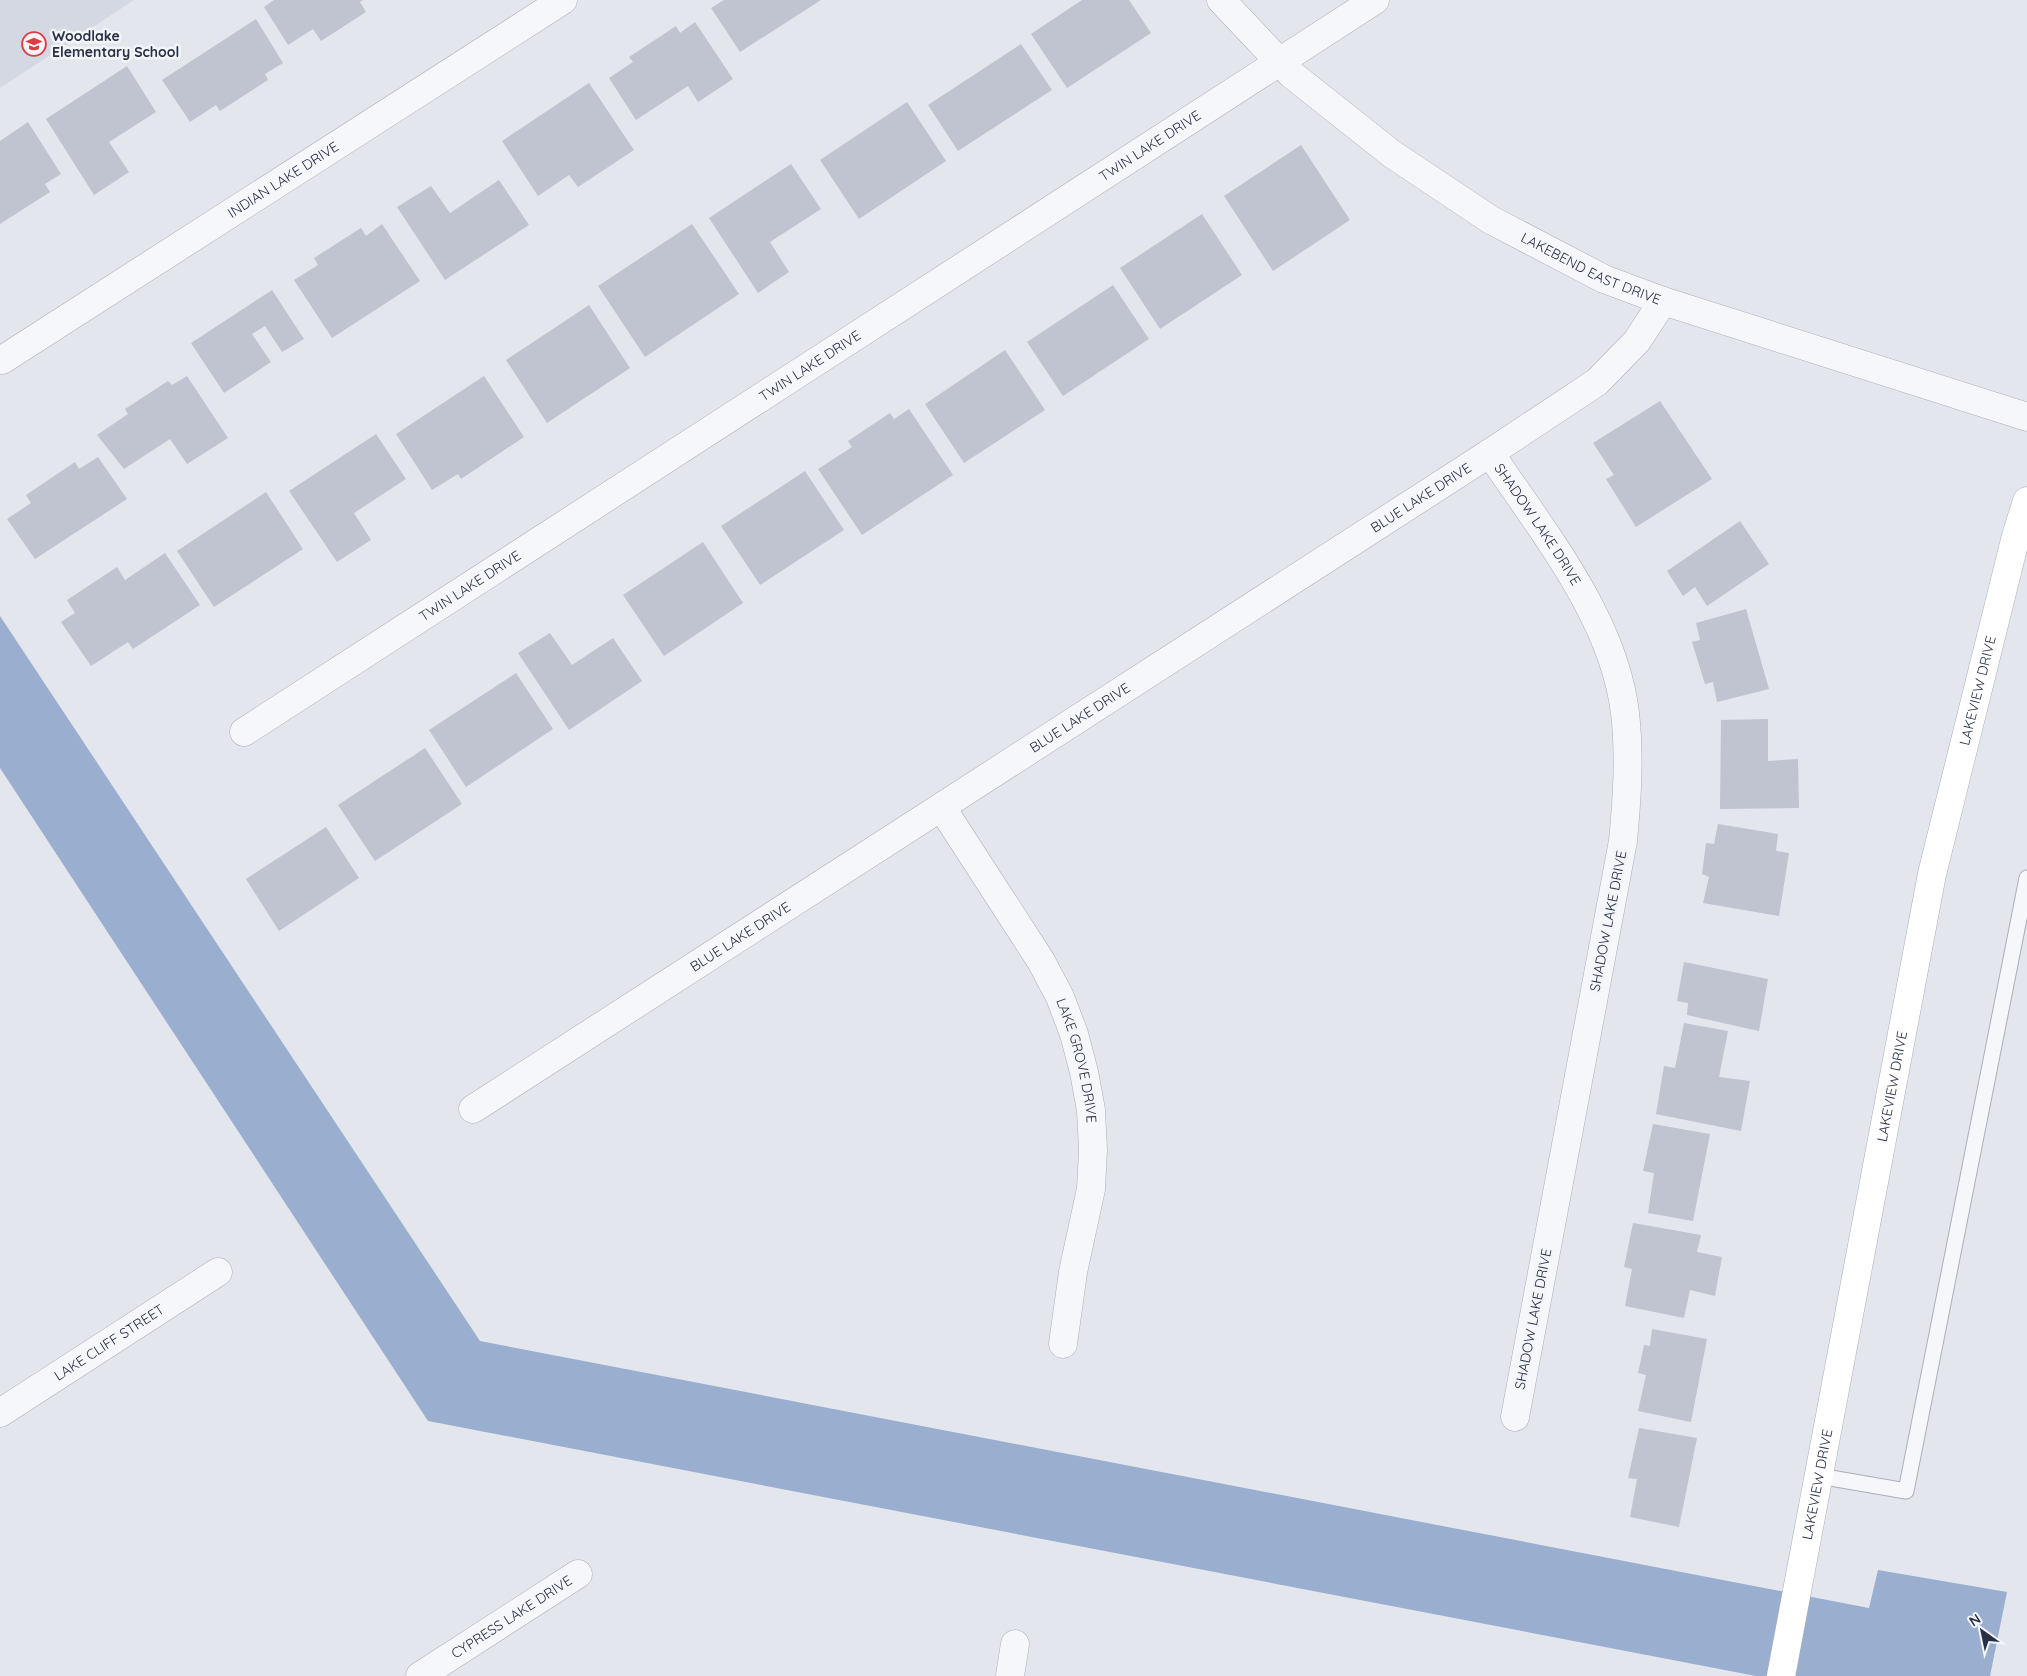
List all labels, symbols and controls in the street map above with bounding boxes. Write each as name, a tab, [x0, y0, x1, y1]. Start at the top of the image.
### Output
place label: Woodlake Elementary School	[52, 27, 179, 61]
school or university icon: Woodlake Elementary School	[21, 31, 47, 57]
street label: TWIN LAKE DRIVE	[1096, 106, 1204, 185]
street label: INDIAN LAKE DRIVE	[224, 137, 342, 222]
street label: LAKEBEND EAST DRIVE	[1518, 228, 1664, 308]
street label: TWIN LAKE DRIVE	[756, 326, 864, 405]
street label: BLUE LAKE DRIVE	[1367, 459, 1475, 537]
street label: SHADOW LAKE DRIVE	[1491, 460, 1585, 589]
street label: TWIN LAKE DRIVE	[416, 546, 524, 625]
street label: LAKEVIEW DRIVE	[1955, 634, 2000, 747]
street label: BLUE LAKE DRIVE	[1026, 679, 1133, 757]
street label: SHADOW LAKE DRIVE	[1586, 849, 1630, 993]
street label: BLUE LAKE DRIVE	[687, 898, 794, 976]
street label: LAKE GROVE DRIVE	[1052, 995, 1101, 1123]
street label: LAKEVIEW DRIVE	[1873, 1029, 1911, 1143]
street label: SHADOW LAKE DRIVE	[1511, 1247, 1555, 1391]
street label: LAKE CLIFF STREET	[51, 1300, 168, 1385]
street label: LAKEVIEW DRIVE	[1798, 1427, 1836, 1541]
street label: CYPRESS LAKE DRIVE	[448, 1571, 575, 1662]
north arrow	[1957, 1606, 2007, 1656]
text: N	[1966, 1610, 1984, 1630]

